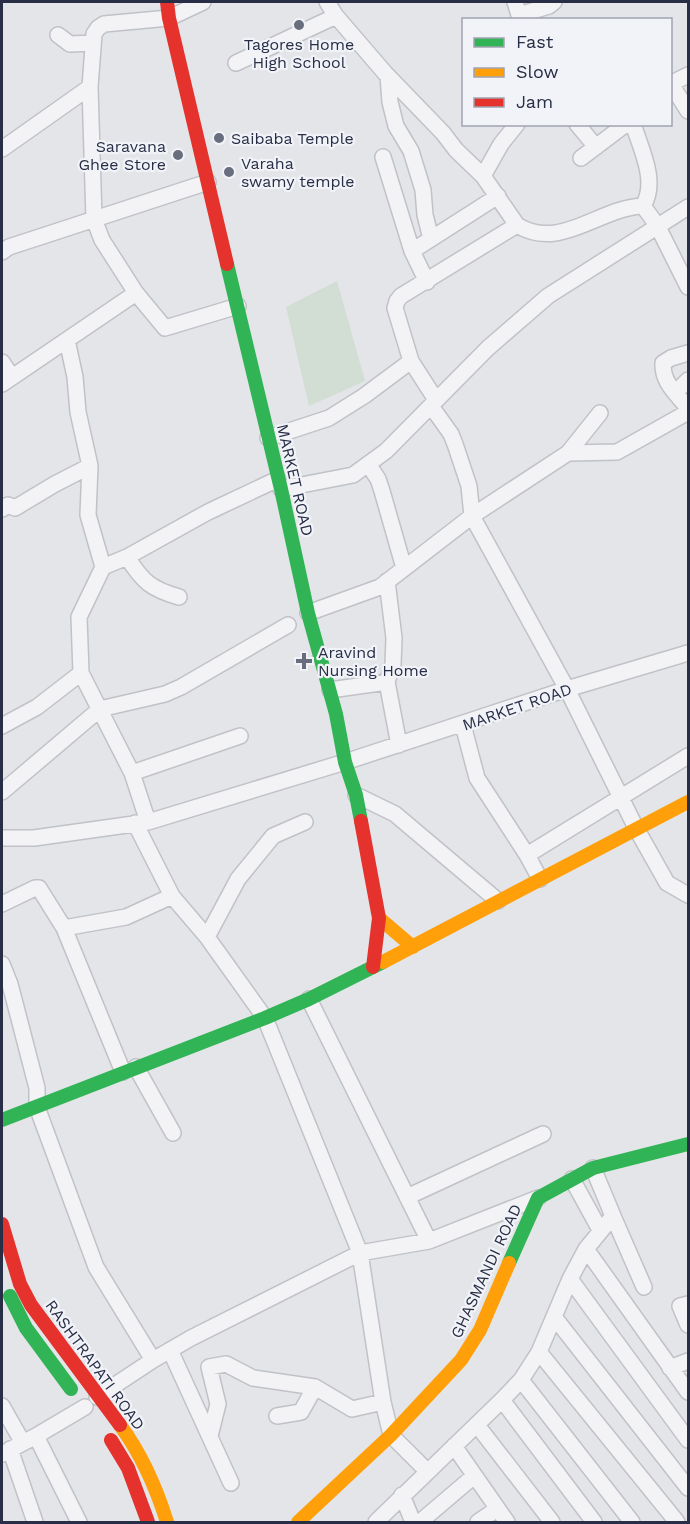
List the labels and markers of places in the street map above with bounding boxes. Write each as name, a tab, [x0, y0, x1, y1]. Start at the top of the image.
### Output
marker: Tagores Home High School	[292, 18, 306, 32]
place label: Tagores Home High School	[244, 35, 354, 72]
place label: Saibaba Temple	[231, 129, 354, 148]
marker: Saibaba Temple	[212, 131, 226, 145]
place label: Saravana Ghee Store	[79, 137, 166, 174]
marker: Saravana Ghee Store	[171, 148, 185, 162]
place label: Varaha swamy temple	[241, 154, 355, 191]
marker: Varaha swamy temple	[222, 165, 236, 179]
place label: Aravind Nursing Home	[318, 643, 428, 680]
marker: Aravind Nursing Home	[295, 652, 313, 670]

